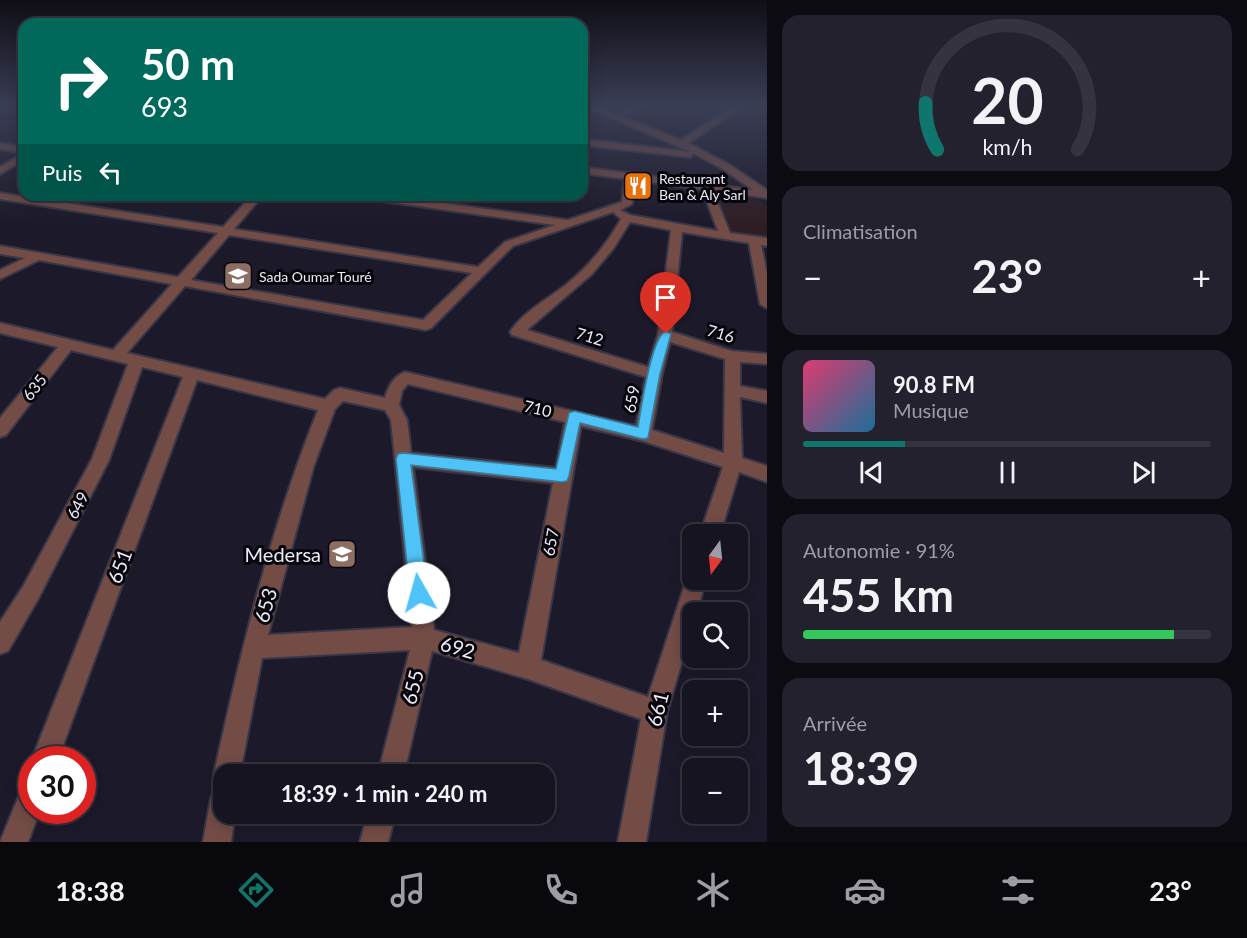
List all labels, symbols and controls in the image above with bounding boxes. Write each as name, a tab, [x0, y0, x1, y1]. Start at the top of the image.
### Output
text: 50 m	[141, 39, 235, 89]
icon: right	[42, 42, 120, 120]
text: 20	[971, 62, 1043, 137]
text: 693	[141, 90, 188, 123]
text: km/h	[982, 134, 1032, 160]
icon: left	[94, 156, 127, 189]
text: Puis	[42, 159, 82, 186]
restaurant icon: Restaurant Ben & Aly Sarl	[622, 170, 654, 202]
place label: Restaurant Ben & Aly Sarl	[659, 170, 746, 203]
text: Climatisation	[803, 219, 918, 243]
text: 23°	[972, 249, 1042, 303]
text: −	[803, 257, 822, 297]
text: +	[1192, 257, 1211, 297]
school or university icon: Sada Oumar Touré	[222, 260, 254, 292]
place label: Sada Oumar Touré	[259, 268, 372, 285]
pin	[640, 272, 691, 334]
icon: arrive	[649, 281, 682, 314]
street label: 716	[705, 320, 737, 346]
street label: 712	[574, 323, 606, 349]
street label: 635	[18, 370, 50, 404]
text: 90.8 FM	[893, 371, 975, 398]
street label: 659	[619, 384, 643, 414]
street label: 710	[522, 396, 554, 420]
text: Musique	[893, 398, 969, 422]
icon: previous	[855, 456, 888, 489]
icon: pause	[991, 456, 1024, 489]
icon: next	[1127, 456, 1160, 489]
street label: 649	[62, 488, 92, 522]
north arrow	[682, 524, 748, 590]
map controls	[682, 524, 748, 824]
street label: 657	[538, 527, 562, 557]
school or university icon: Medersa	[326, 538, 358, 570]
text: Autonomie · 91%	[803, 538, 955, 562]
place label: Medersa	[245, 542, 321, 566]
street label: 651	[102, 545, 136, 587]
position arrow	[387, 561, 451, 625]
text: 455 km	[803, 568, 954, 622]
street label: 653	[249, 585, 281, 625]
button: search	[682, 602, 748, 668]
street label: 692	[438, 631, 478, 663]
street label: 655	[396, 667, 428, 707]
button: +	[682, 680, 748, 746]
street label: 661	[641, 689, 673, 729]
text: Arrivée	[803, 711, 867, 735]
text: 18:39	[803, 741, 919, 795]
speed limit sign: 30	[18, 746, 96, 824]
button: −	[682, 758, 748, 824]
text: 18:39 · 1 min · 240 m	[281, 780, 487, 807]
icon: directions	[235, 869, 277, 911]
icon: music	[387, 869, 429, 911]
icon: phone	[540, 869, 582, 911]
icon: climate	[692, 869, 734, 911]
icon: car	[844, 869, 886, 911]
icon: filters	[997, 869, 1039, 911]
text: 18:38	[55, 874, 125, 907]
text: 23°	[1149, 874, 1192, 907]

